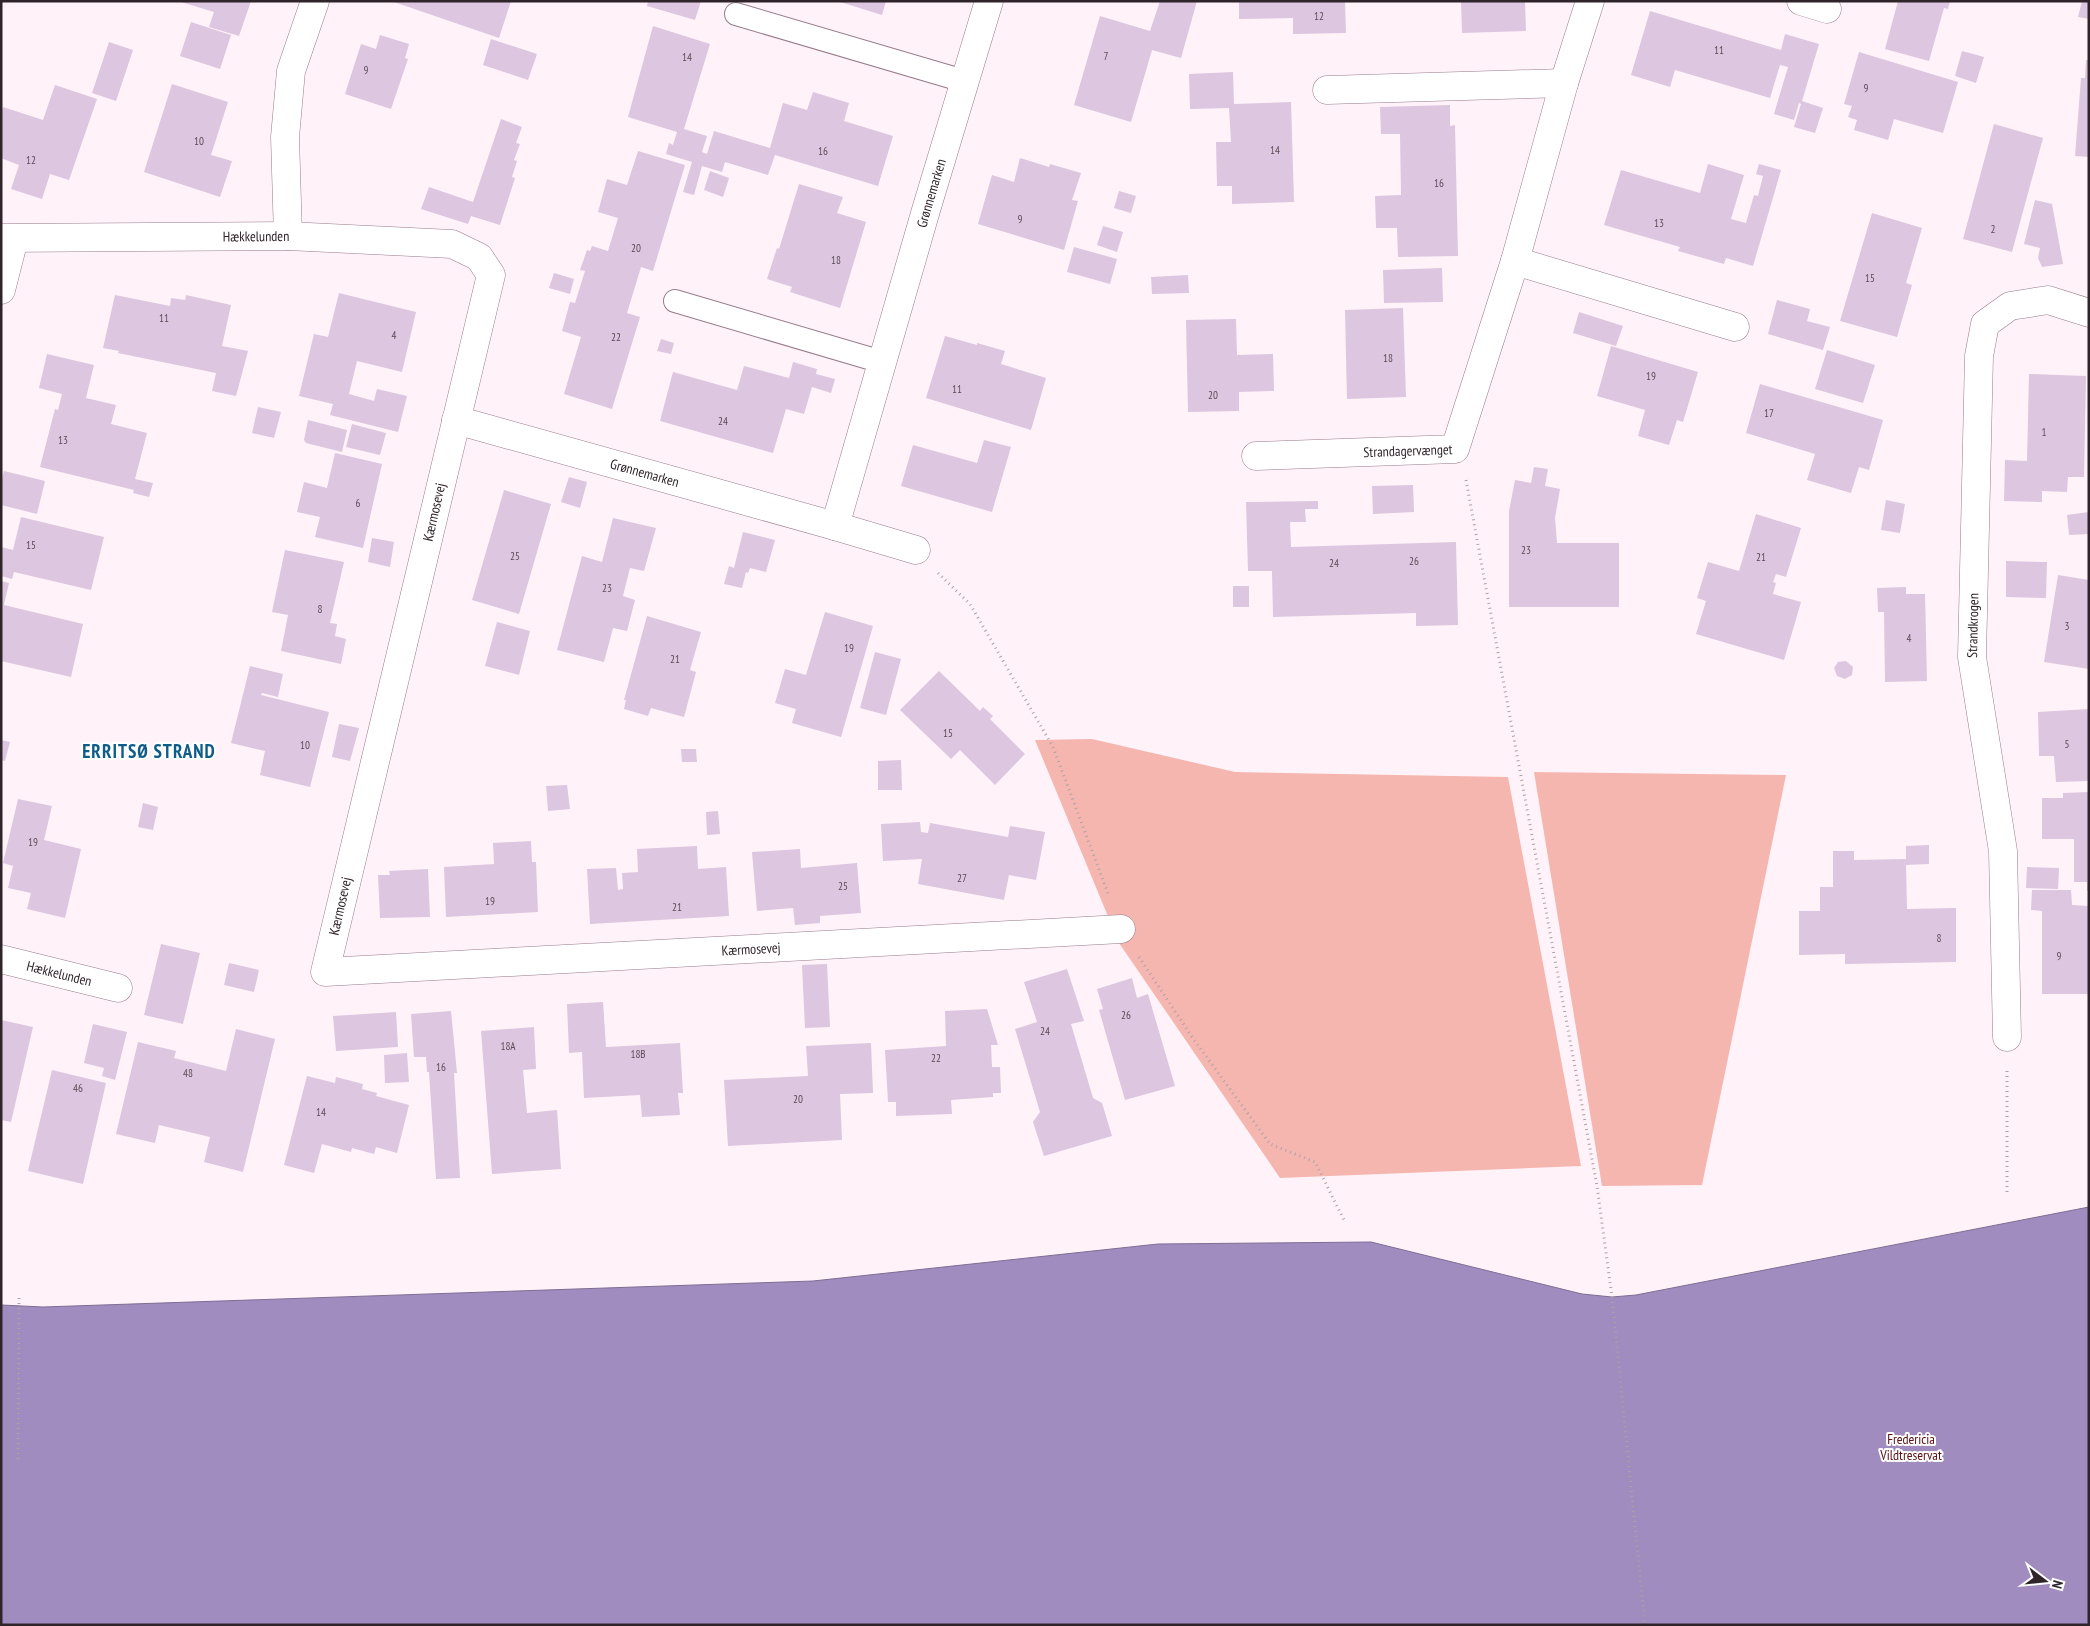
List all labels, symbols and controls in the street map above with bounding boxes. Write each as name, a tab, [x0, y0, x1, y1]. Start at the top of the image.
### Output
house number: 12	[1314, 9, 1324, 23]
house number: 11	[1714, 43, 1724, 57]
house number: 7	[1104, 49, 1109, 63]
house number: 14	[682, 50, 692, 64]
house number: 9	[364, 63, 369, 77]
house number: 9	[1864, 81, 1869, 95]
house number: 10	[194, 134, 204, 148]
house number: 14	[1270, 143, 1280, 157]
house number: 16	[818, 144, 828, 158]
house number: 12	[26, 153, 36, 167]
street label: Grønnemarken	[912, 157, 950, 230]
house number: 16	[1434, 176, 1444, 190]
house number: 9	[1018, 212, 1023, 226]
house number: 13	[1654, 216, 1664, 230]
house number: 2	[1991, 222, 1996, 236]
street label: Hækkelunden	[223, 227, 289, 245]
house number: 20	[631, 241, 641, 255]
house number: 18	[831, 253, 841, 267]
house number: 15	[1865, 271, 1875, 285]
house number: 11	[159, 311, 169, 325]
house number: 4	[392, 328, 397, 342]
house number: 22	[611, 330, 621, 344]
house number: 18	[1383, 351, 1393, 365]
house number: 19	[1646, 369, 1656, 383]
house number: 11	[952, 382, 962, 396]
house number: 20	[1208, 388, 1218, 402]
house number: 17	[1764, 406, 1774, 420]
house number: 24	[718, 414, 728, 428]
house number: 1	[2042, 425, 2047, 439]
house number: 13	[58, 433, 68, 447]
street label: Strandagervænget	[1363, 440, 1453, 461]
street label: Grønnemarken	[608, 455, 681, 491]
street label: Kærmosevej	[419, 481, 449, 543]
house number: 6	[356, 496, 361, 510]
house number: 15	[26, 538, 36, 552]
house number: 23	[1521, 543, 1531, 557]
house number: 25	[510, 549, 520, 563]
house number: 21	[1756, 550, 1766, 564]
house number: 26	[1409, 554, 1419, 568]
house number: 24	[1329, 556, 1339, 570]
house number: 23	[602, 581, 612, 595]
street label: Strandkrogen	[1963, 593, 1982, 658]
house number: 8	[318, 602, 323, 616]
house number: 3	[2065, 619, 2070, 633]
house number: 4	[1907, 631, 1912, 645]
house number: 19	[844, 641, 854, 655]
house number: 21	[670, 652, 680, 666]
house number: 15	[943, 726, 953, 740]
house number: 5	[2065, 737, 2070, 751]
house number: 10	[300, 738, 310, 752]
district label: ERRITSØ STRAND	[82, 739, 216, 763]
house number: 19	[28, 835, 38, 849]
house number: 27	[957, 871, 967, 885]
street label: Kærmosevej	[325, 875, 355, 937]
house number: 25	[838, 879, 848, 893]
house number: 19	[485, 894, 495, 908]
house number: 21	[672, 900, 682, 914]
house number: 8	[1937, 931, 1942, 945]
street label: Kærmosevej	[721, 938, 781, 960]
house number: 9	[2057, 949, 2062, 963]
street label: Hækkelunden	[25, 957, 94, 990]
house number: 26	[1121, 1008, 1131, 1022]
house number: 24	[1040, 1024, 1050, 1038]
house number: 18A	[500, 1039, 516, 1053]
house number: 18B	[630, 1047, 646, 1061]
house number: 22	[931, 1051, 941, 1065]
house number: 16	[436, 1060, 446, 1074]
house number: 48	[183, 1066, 193, 1080]
house number: 46	[73, 1081, 83, 1095]
house number: 20	[793, 1092, 803, 1106]
house number: 14	[316, 1105, 326, 1119]
park label: Fredericia Vildtreservat	[1879, 1430, 1942, 1464]
north arrow	[2020, 1556, 2070, 1606]
text: N	[2048, 1578, 2067, 1591]

